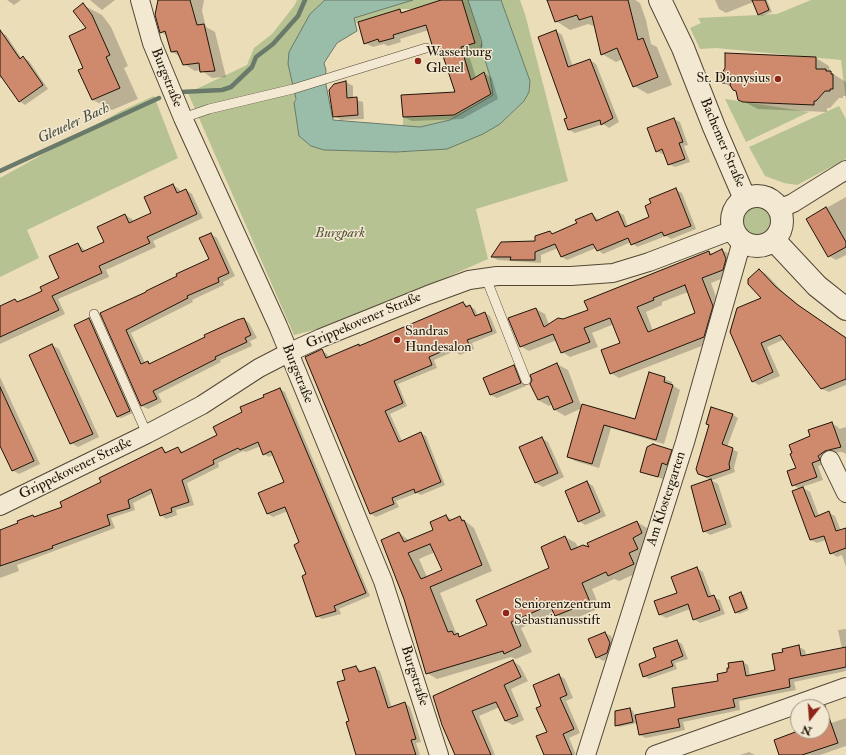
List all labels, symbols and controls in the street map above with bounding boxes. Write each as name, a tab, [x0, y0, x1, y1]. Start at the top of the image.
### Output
place label: Wasserburg Gleuel	[426, 45, 492, 78]
street label: Burgstraße	[147, 46, 185, 110]
marker: Wasserburg Gleuel	[413, 56, 423, 66]
place label: St. Dionysius	[696, 71, 770, 87]
marker: St. Dionysius	[773, 74, 783, 84]
street label: Bachemer Straße	[696, 96, 748, 190]
water label: Gleueler Bach	[35, 100, 113, 148]
park label: Burgpark	[315, 226, 365, 242]
street label: Grippekovener Straße	[304, 289, 424, 353]
place label: Sandras Hundesalon	[405, 324, 472, 356]
marker: Sandras Hundesalon	[392, 335, 402, 345]
street label: Burgstraße	[278, 342, 316, 406]
street label: Grippekovener Straße	[17, 434, 135, 504]
street label: Am Klostergarten	[644, 450, 690, 548]
place label: Seniorenzentrum Sebastianusstift	[514, 597, 611, 630]
marker: Seniorenzentrum Sebastianusstift	[501, 608, 511, 618]
street label: Burgstraße	[396, 644, 432, 708]
north arrow	[790, 699, 830, 739]
text: N	[800, 722, 813, 738]

